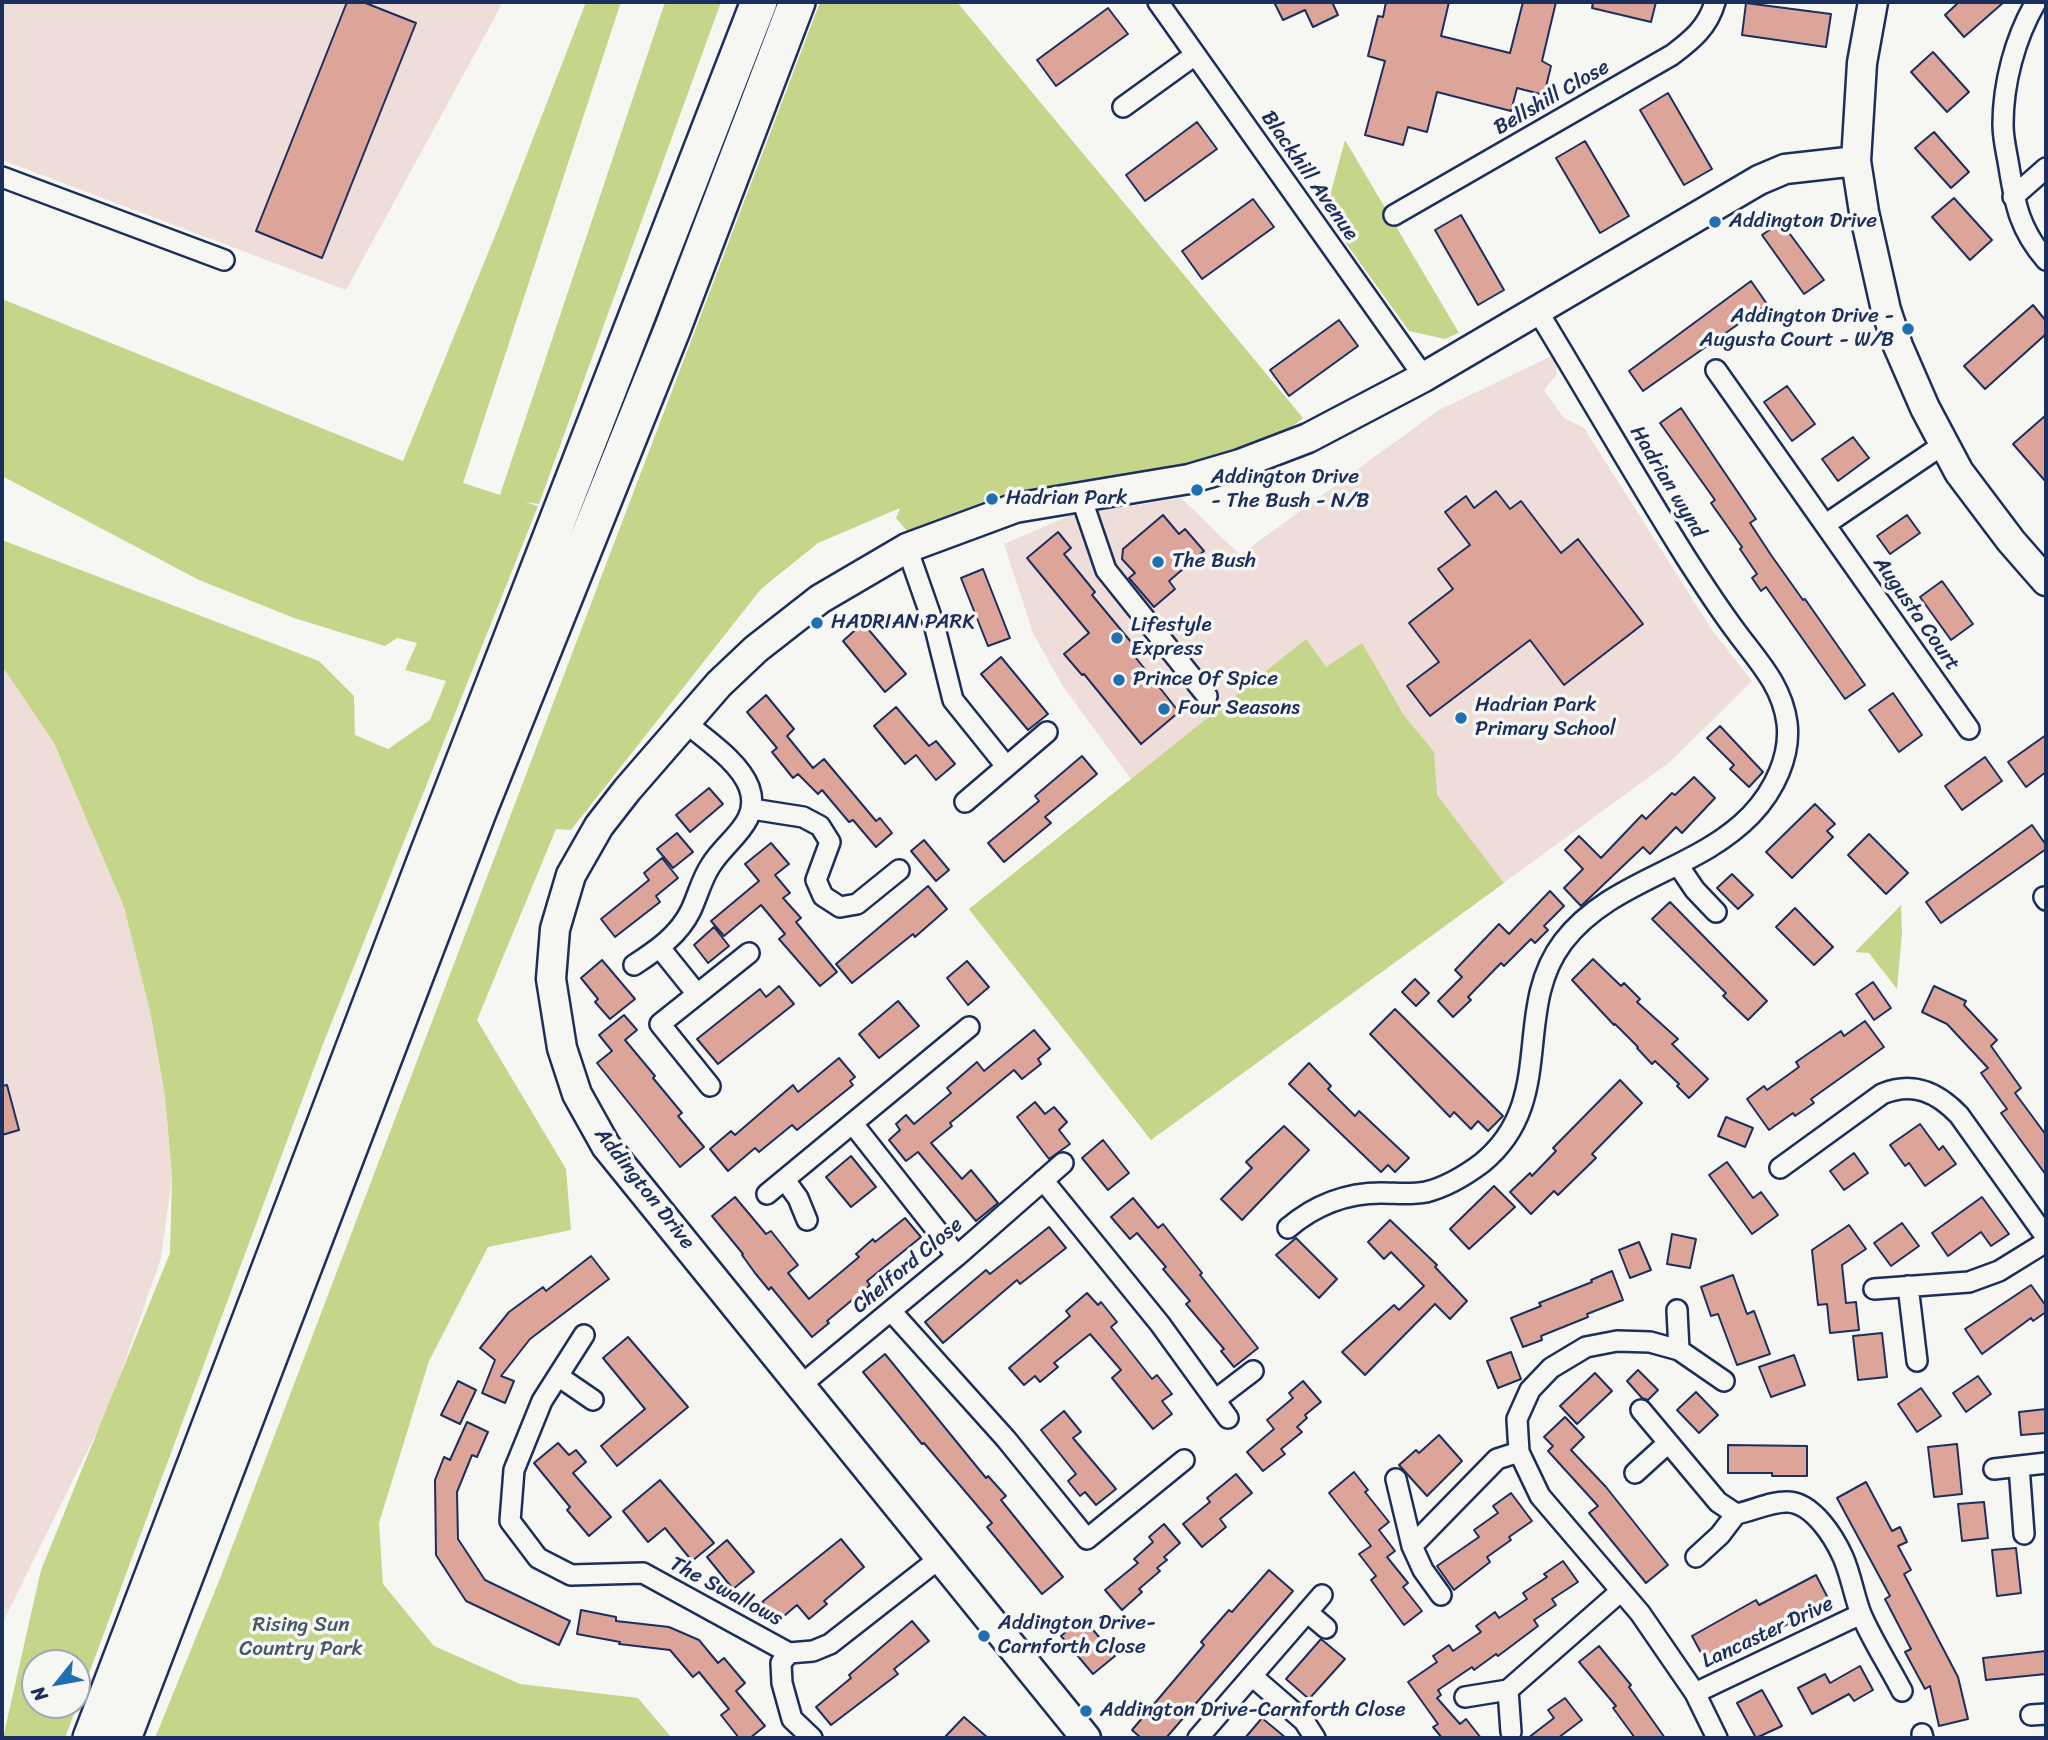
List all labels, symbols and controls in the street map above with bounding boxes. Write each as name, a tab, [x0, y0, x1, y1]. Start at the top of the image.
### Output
street label: Bellshill Close	[1490, 55, 1614, 141]
street label: Blackhill Avenue	[1255, 106, 1363, 246]
place label: Addington Drive	[1729, 209, 1877, 235]
marker: Addington Drive	[1707, 214, 1723, 230]
place label: Addington Drive - Augusta Court - W/B	[1700, 304, 1894, 354]
marker: Addington Drive - Augusta Court - W/B	[1900, 321, 1916, 337]
street label: Hadrian wynd	[1624, 421, 1710, 543]
place label: Addington Drive - The Bush - N/B	[1211, 465, 1369, 515]
marker: Addington Drive - The Bush - N/B	[1189, 482, 1205, 498]
place label: Hadrian Park	[1006, 486, 1127, 512]
marker: Hadrian Park	[984, 491, 1000, 507]
place label: The Bush	[1172, 549, 1256, 575]
street label: Augusta Court	[1867, 552, 1965, 676]
marker: The Bush	[1150, 554, 1166, 570]
place label: HADRIAN PARK	[831, 610, 975, 636]
place label: Lifestyle Express	[1131, 613, 1212, 663]
marker: HADRIAN PARK	[809, 615, 825, 631]
marker: Lifestyle Express	[1109, 630, 1125, 646]
place label: Prince Of Spice	[1133, 667, 1278, 693]
marker: Prince Of Spice	[1111, 672, 1127, 688]
place label: Hadrian Park Primary School	[1475, 693, 1616, 743]
place label: Four Seasons	[1178, 696, 1300, 722]
marker: Four Seasons	[1156, 701, 1172, 717]
marker: Hadrian Park Primary School	[1453, 710, 1469, 726]
street label: Addington Drive	[589, 1123, 699, 1255]
street label: Chelford Close	[848, 1213, 968, 1319]
street label: The Swallows	[665, 1552, 787, 1632]
street label: Lancaster Drive	[1698, 1592, 1838, 1674]
place label: Addington Drive- Carnforth Close	[998, 1611, 1156, 1661]
park label: Rising Sun Country Park	[239, 1613, 363, 1663]
marker: Addington Drive- Carnforth Close	[976, 1628, 992, 1644]
north arrow	[21, 1649, 91, 1719]
text: N	[22, 1680, 57, 1708]
place label: Addington Drive-Carnforth Close	[1100, 1698, 1406, 1724]
marker: Addington Drive-Carnforth Close	[1078, 1703, 1094, 1719]

